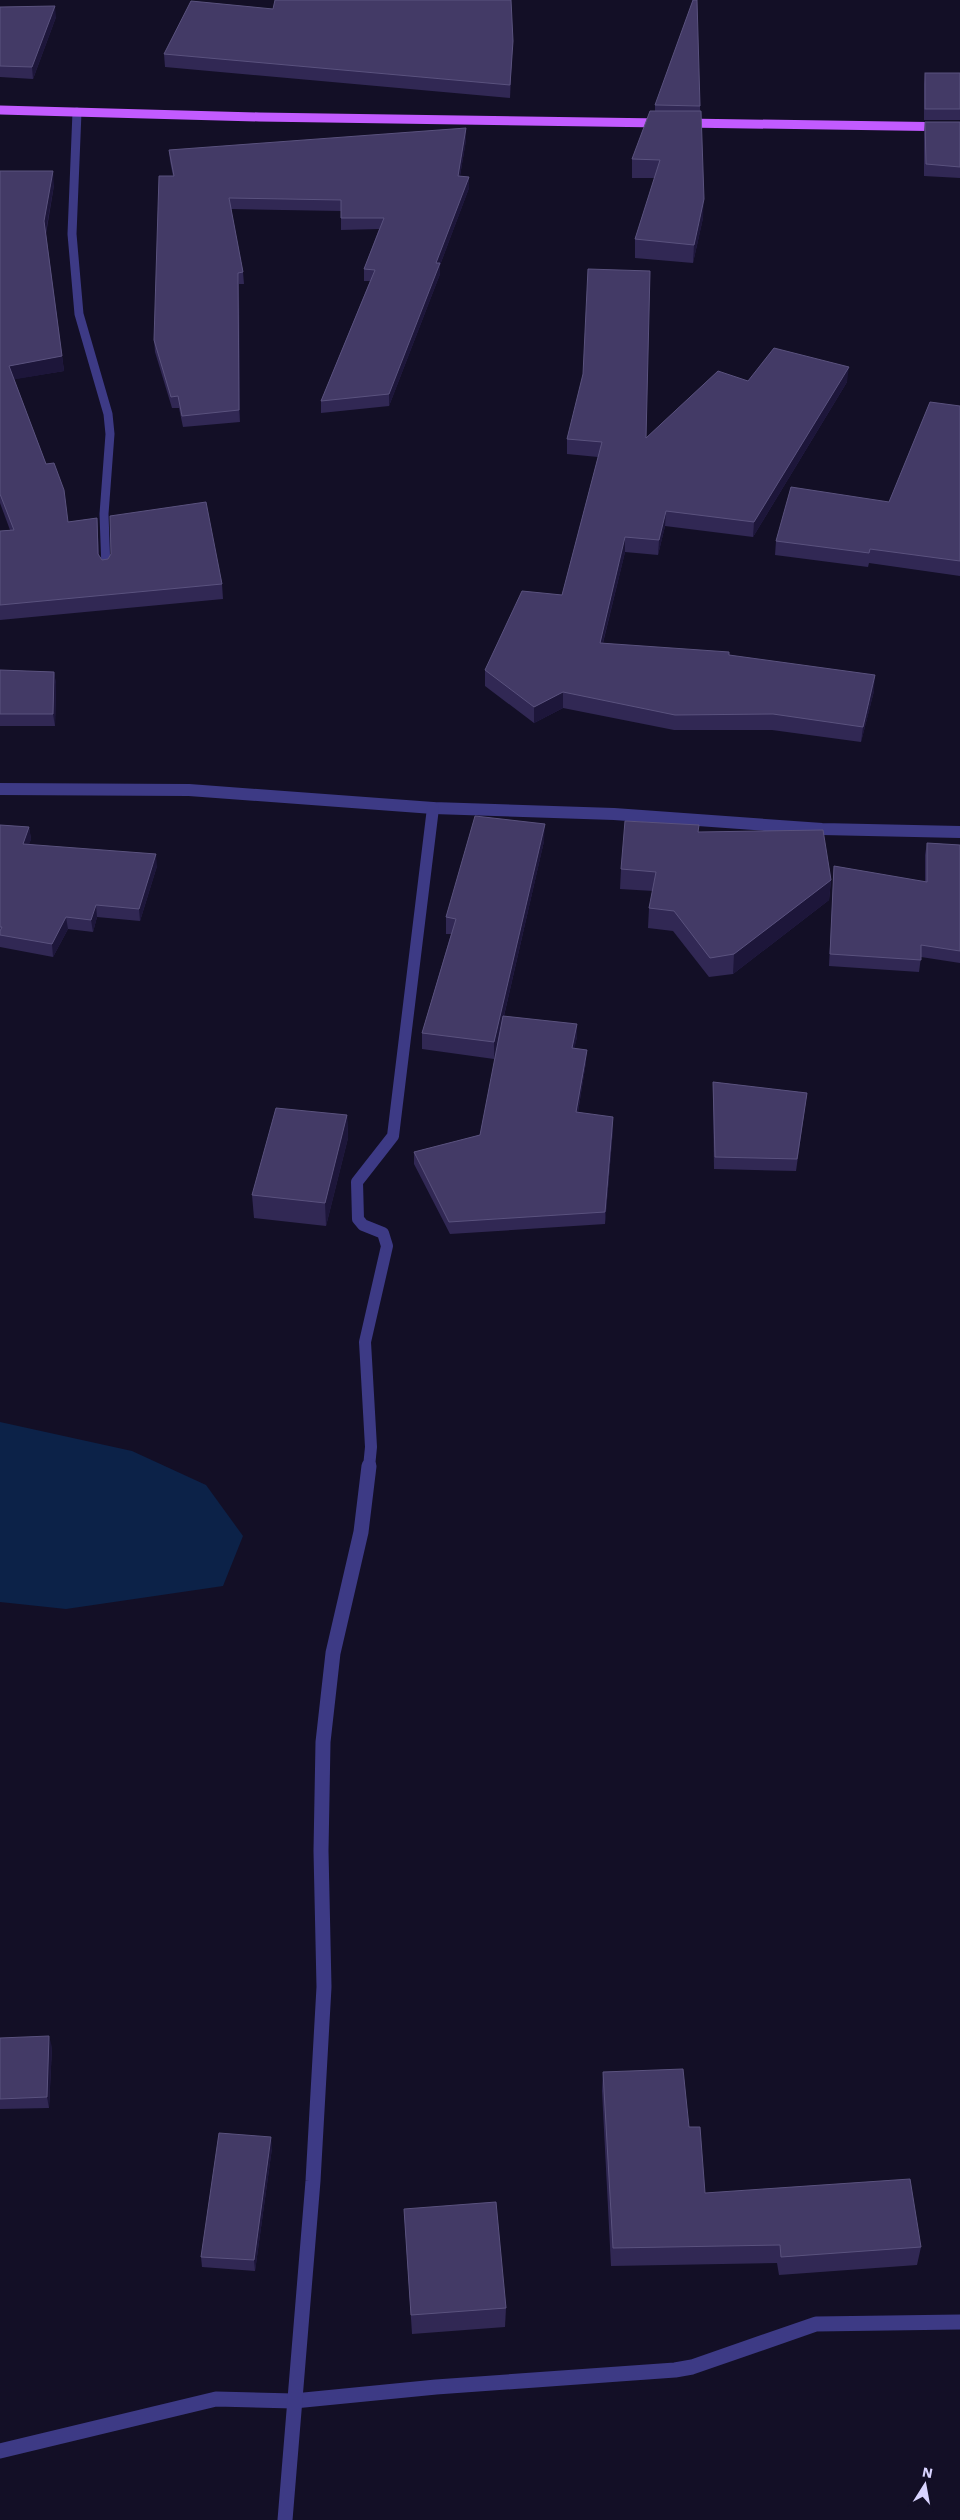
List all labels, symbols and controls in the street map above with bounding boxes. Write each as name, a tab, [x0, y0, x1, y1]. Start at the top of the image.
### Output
north arrow	[900, 2460, 950, 2510]
text: N	[921, 2463, 934, 2481]

